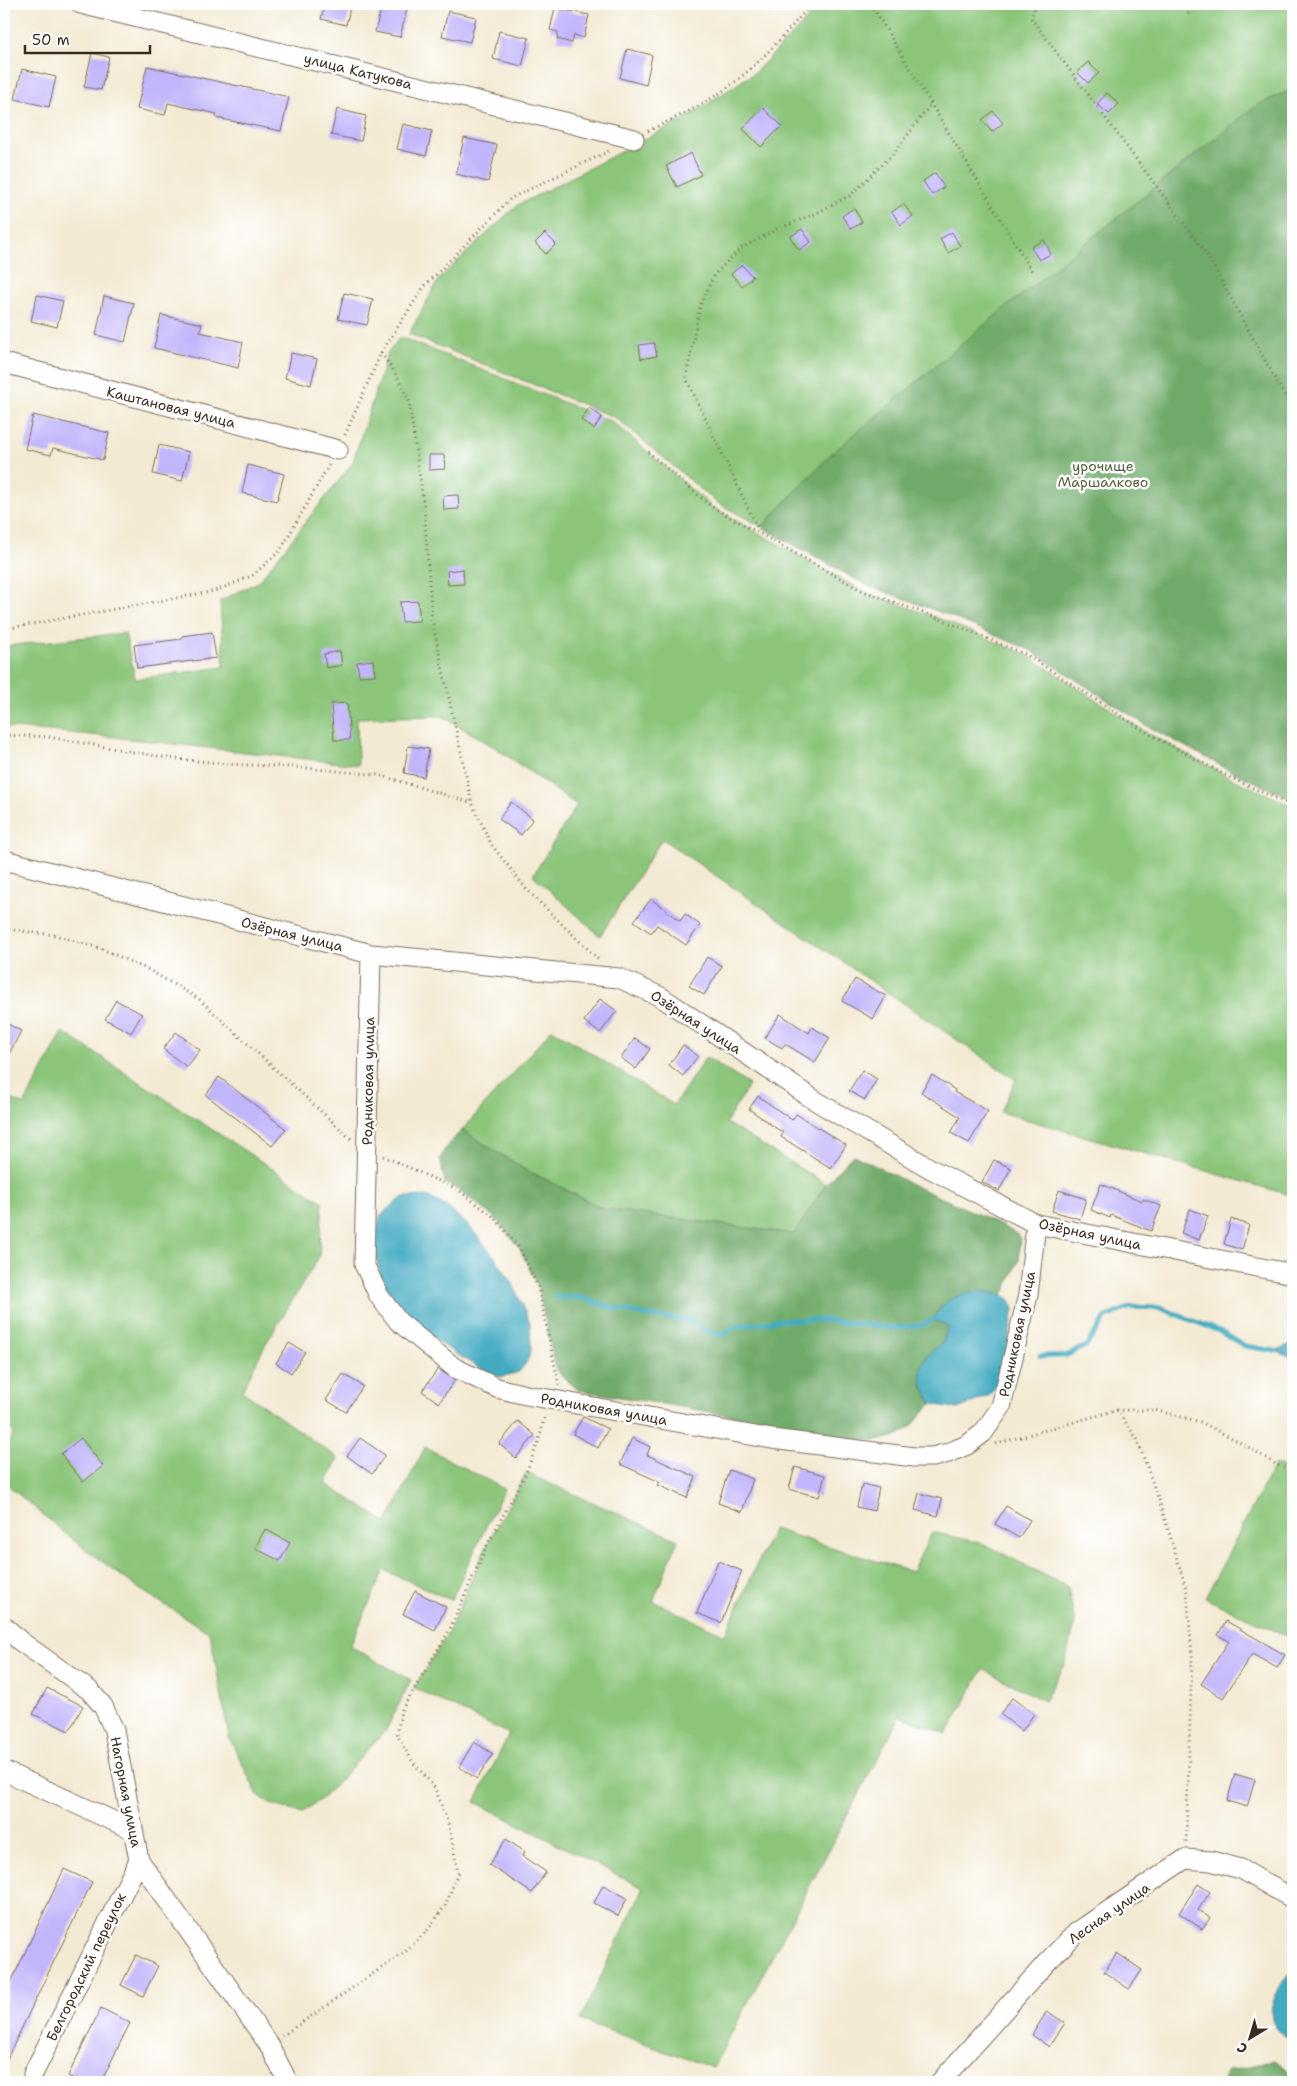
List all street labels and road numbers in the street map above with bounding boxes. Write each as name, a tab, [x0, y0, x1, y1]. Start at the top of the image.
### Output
street label: улица Катукова	[302, 49, 414, 93]
street label: Каштановая улица	[105, 382, 238, 432]
street label: Озёрная улица	[239, 913, 345, 955]
street label: Озёрная улица	[647, 986, 745, 1058]
street label: Родниковая улица	[358, 1016, 378, 1145]
street label: Озёрная улица	[1037, 1214, 1143, 1254]
street label: Родниковая улица	[995, 1269, 1039, 1399]
street label: Родниковая улица	[539, 1389, 669, 1429]
street label: Нагорная улица	[106, 1735, 146, 1849]
street label: Лесная улица	[1065, 1878, 1153, 1948]
street label: Белгородский переулок	[42, 1889, 130, 2044]

